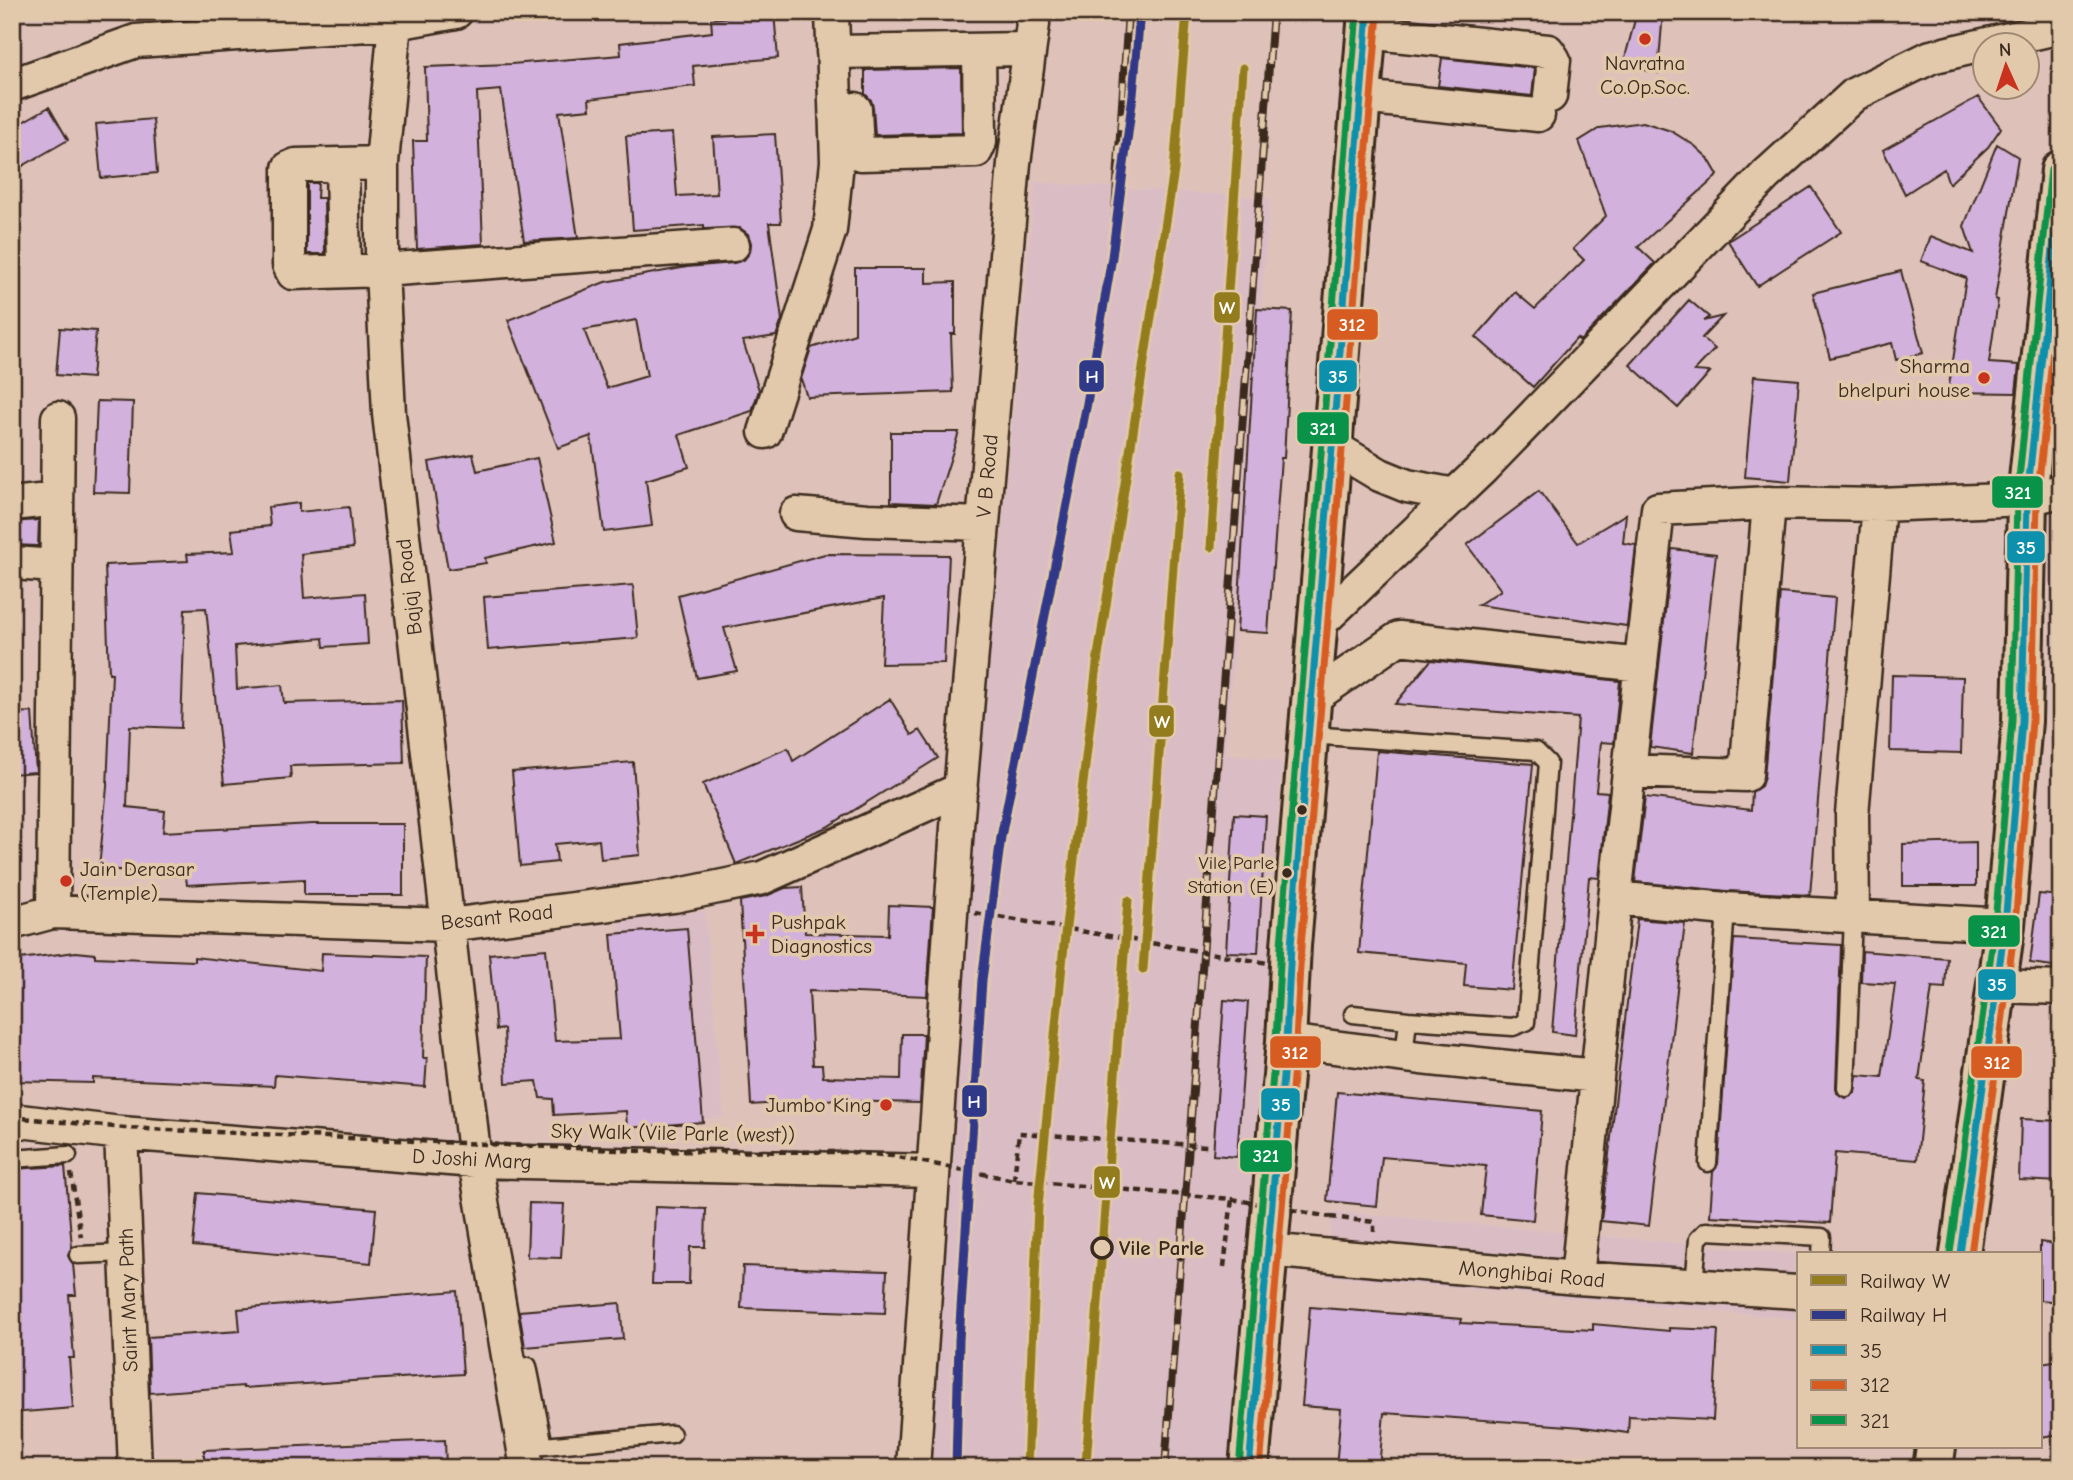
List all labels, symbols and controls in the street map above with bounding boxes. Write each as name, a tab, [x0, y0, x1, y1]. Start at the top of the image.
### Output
marker: Navratna Co.Op.Soc.	[1637, 31, 1653, 47]
north arrow	[1972, 32, 2042, 102]
text: N	[1998, 39, 2012, 61]
place label: Navratna Co.Op.Soc.	[1600, 51, 1690, 99]
line badge: W	[1213, 291, 1241, 324]
text: W	[1219, 297, 1236, 319]
line badge: 312	[1326, 308, 1379, 341]
text: 312	[1339, 314, 1365, 336]
place label: Sharma bhelpuri house	[1838, 354, 1970, 402]
line badge: H	[1078, 359, 1105, 393]
line badge: 35	[1318, 359, 1358, 393]
text: H	[1085, 366, 1099, 388]
text: 35	[1328, 366, 1348, 388]
marker: Sharma bhelpuri house	[1976, 370, 1992, 386]
line badge: 321	[1296, 411, 1350, 445]
text: 321	[1310, 418, 1336, 440]
street label: V B Road	[971, 433, 1003, 519]
line badge: 321	[1991, 475, 2044, 509]
text: 321	[2005, 482, 2031, 504]
line badge: 35	[2006, 530, 2046, 564]
street label: Bajaj Road	[391, 537, 427, 637]
text: 35	[2016, 537, 2036, 559]
line badge: W	[1148, 704, 1175, 738]
text: W	[1154, 711, 1171, 733]
unlabelled marker	[1295, 803, 1309, 817]
place label: Vile Parle Station (E)	[1188, 852, 1274, 898]
place label: Jain Derasar (Temple)	[80, 857, 195, 905]
marker: Vile Parle Station (E)	[1280, 866, 1294, 880]
marker: Jain Derasar (Temple)	[58, 873, 74, 889]
street label: Besant Road	[440, 899, 554, 935]
place label: Pushpak Diagnostics	[771, 910, 872, 958]
line badge: 321	[1967, 914, 2021, 948]
text: 321	[1981, 921, 2007, 943]
marker: Pushpak Diagnostics	[745, 924, 765, 944]
line badge: 35	[1977, 968, 2017, 1001]
text: 35	[1987, 974, 2007, 996]
line badge: 312	[1269, 1035, 1322, 1069]
text: 312	[1282, 1042, 1308, 1064]
line badge: 312	[1970, 1045, 2023, 1079]
text: 312	[1984, 1052, 2010, 1074]
line badge: H	[961, 1084, 988, 1118]
line badge: 35	[1260, 1087, 1301, 1121]
text: H	[967, 1091, 981, 1113]
place label: Jumbo King	[766, 1093, 872, 1117]
text: 35	[1271, 1094, 1291, 1116]
marker: Jumbo King	[878, 1097, 894, 1113]
street label: Sky Walk (Vile Parle (west))	[551, 1119, 795, 1147]
line badge: 321	[1239, 1139, 1293, 1173]
street label: D Joshi Marg	[412, 1144, 532, 1174]
text: 321	[1253, 1145, 1279, 1167]
line badge: W	[1093, 1165, 1121, 1199]
text: W	[1099, 1172, 1116, 1194]
street label: Saint Mary Path	[113, 1228, 143, 1372]
place label: Vile Parle	[1119, 1236, 1204, 1260]
marker: Vile Parle	[1091, 1237, 1113, 1259]
legend	[1797, 1252, 2042, 1448]
street label: Monghibai Road	[1458, 1256, 1606, 1292]
text: Railway W	[1860, 1269, 1951, 1293]
text: Railway H	[1860, 1303, 1947, 1327]
text: 35	[1860, 1339, 1882, 1363]
text: 312	[1860, 1373, 1890, 1397]
text: 321	[1860, 1409, 1890, 1433]

